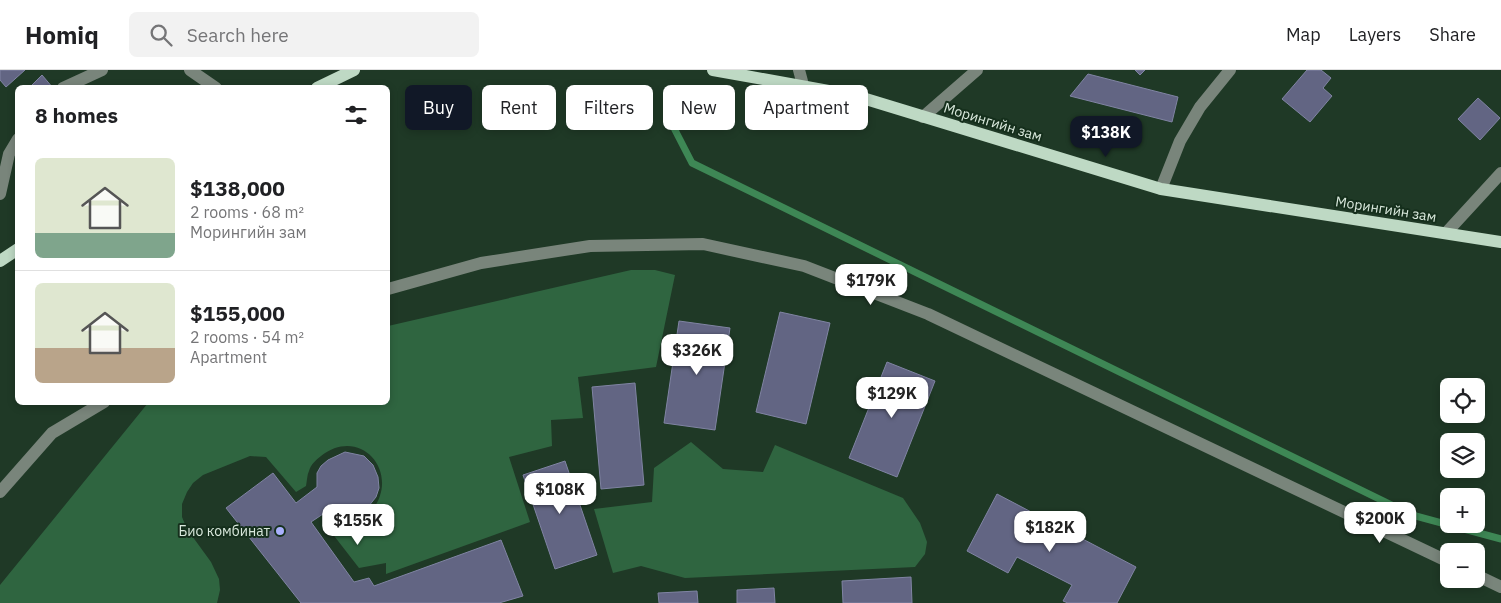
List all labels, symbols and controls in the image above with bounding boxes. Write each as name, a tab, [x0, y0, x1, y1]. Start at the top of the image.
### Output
search box	[129, 12, 479, 57]
text: Homiq	[25, 19, 99, 51]
icon: search	[147, 21, 175, 49]
text: Search here	[187, 23, 289, 47]
text: Map	[1286, 23, 1321, 46]
text: Layers	[1349, 23, 1401, 46]
text: Share	[1429, 23, 1476, 46]
chip: Buy	[405, 85, 472, 130]
chip: Rent	[482, 85, 556, 130]
chip: Filters	[566, 85, 653, 130]
chip: New	[663, 85, 735, 130]
chip: Apartment	[745, 85, 868, 130]
street label: Морингийн зам	[942, 98, 1044, 146]
text: 8 homes	[35, 101, 118, 129]
icon: filters	[342, 101, 370, 129]
pin: $138K	[1071, 116, 1141, 158]
text: $138K	[1081, 122, 1131, 142]
text: $138,000	[190, 174, 285, 202]
icon: home	[75, 178, 135, 238]
street label: Морингийн зам	[1334, 192, 1438, 226]
text: 2 rooms · 68 m²	[190, 202, 304, 222]
text: Морингийн зам	[190, 222, 307, 242]
pin: $179K	[836, 264, 906, 306]
text: $179K	[846, 270, 896, 290]
text: $155,000	[190, 299, 285, 327]
icon: home	[75, 303, 135, 363]
text: 2 rooms · 54 m²	[190, 327, 304, 347]
pin: $326K	[662, 334, 732, 376]
text: $326K	[672, 340, 722, 360]
text: Apartment	[190, 347, 267, 367]
pin: $129K	[857, 376, 927, 419]
map controls	[1440, 378, 1485, 588]
button: locate	[1440, 378, 1485, 423]
text: $129K	[867, 383, 917, 403]
button: layers	[1440, 433, 1485, 478]
pin: $108K	[525, 472, 595, 515]
text: $108K	[535, 479, 585, 499]
button: +	[1440, 488, 1485, 533]
pin: $200K	[1345, 502, 1415, 544]
pin: $155K	[323, 504, 393, 546]
text: $200K	[1355, 508, 1405, 528]
text: $155K	[333, 510, 383, 530]
pin: $182K	[1015, 510, 1085, 553]
text: $182K	[1025, 517, 1075, 537]
place label: Био комбинат	[178, 522, 270, 540]
marker: Био комбинат	[274, 525, 286, 537]
button: −	[1440, 543, 1485, 588]

